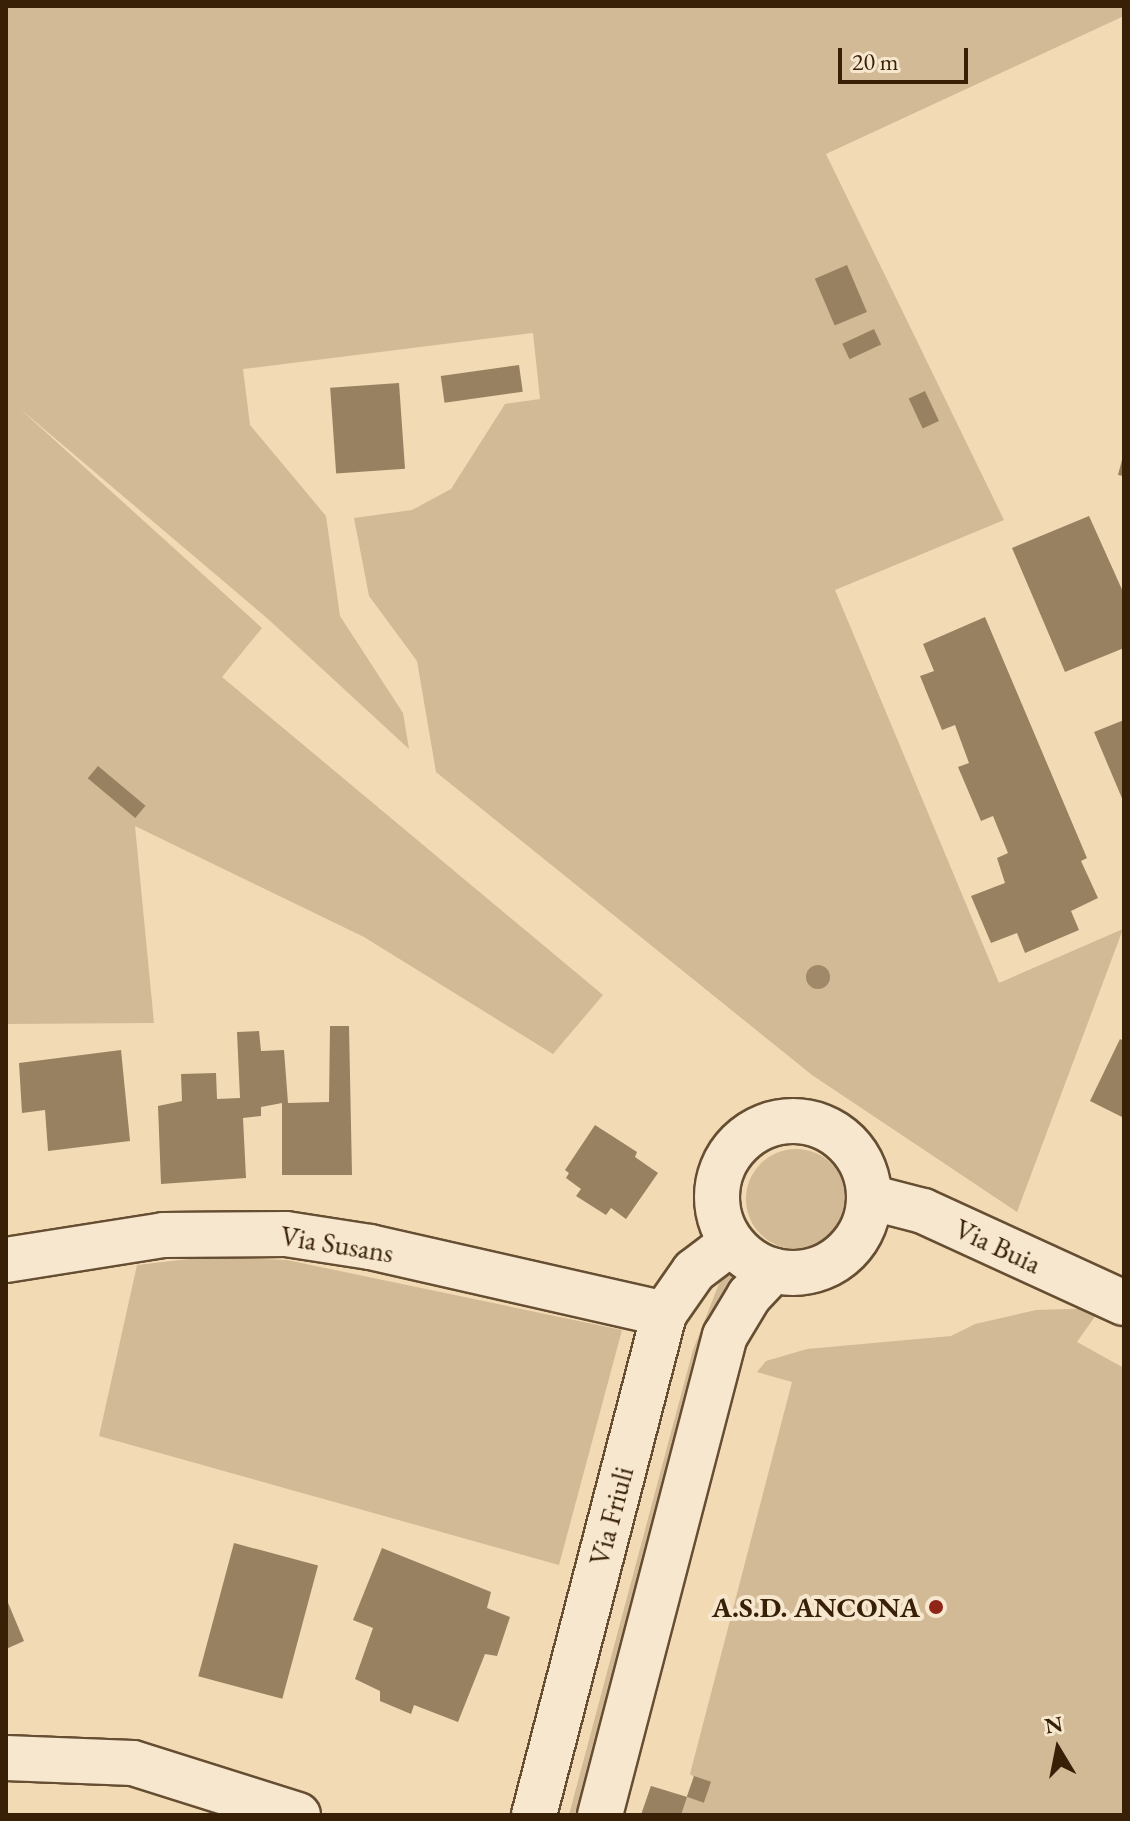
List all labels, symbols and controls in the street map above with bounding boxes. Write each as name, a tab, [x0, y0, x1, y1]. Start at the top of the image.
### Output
scale bar	[842, 32, 972, 82]
text: 20 m	[852, 46, 899, 77]
street label: Via Buia	[950, 1212, 1046, 1280]
street label: Via Susans	[278, 1219, 396, 1269]
street label: Via Friuli	[582, 1463, 640, 1569]
place label: A.S.D. ANCONA	[712, 1590, 920, 1624]
marker: A.S.D. ANCONA	[927, 1598, 945, 1616]
north arrow	[1018, 1709, 1098, 1789]
text: N	[1042, 1709, 1065, 1741]

